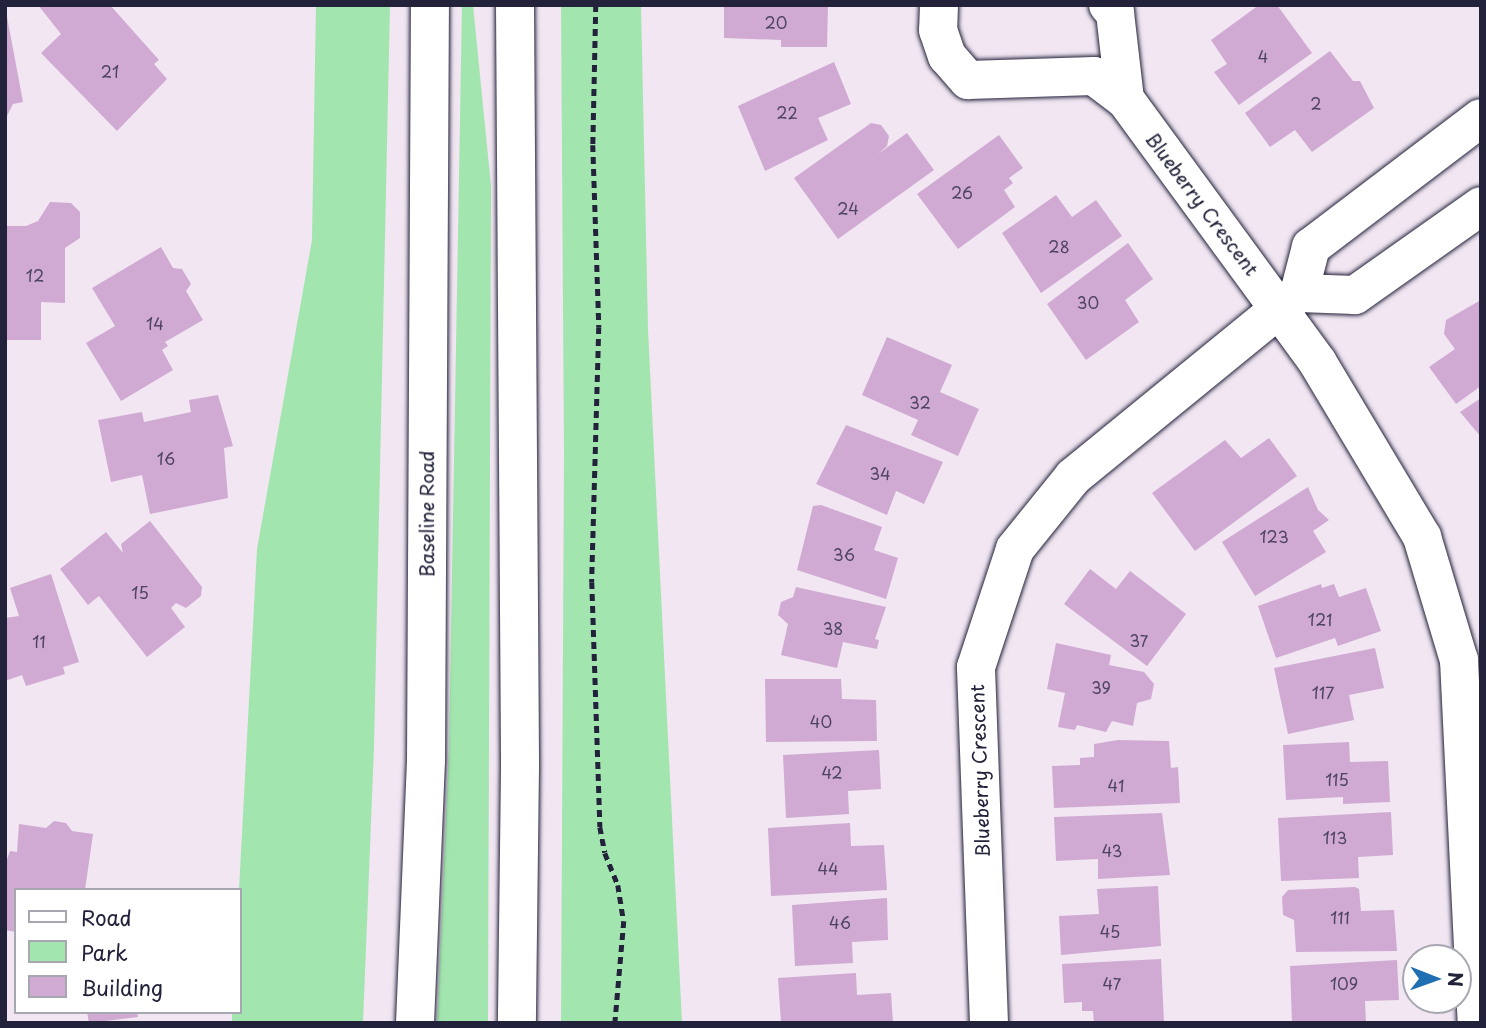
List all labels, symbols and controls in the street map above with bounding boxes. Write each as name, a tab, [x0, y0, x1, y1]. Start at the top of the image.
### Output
house number: 20	[765, 12, 787, 32]
house number: 4	[1258, 46, 1268, 66]
house number: 21	[101, 61, 119, 81]
house number: 2	[1310, 93, 1322, 113]
house number: 22	[776, 102, 798, 122]
street label: Blueberry Crescent	[1141, 128, 1263, 280]
house number: 26	[951, 182, 973, 202]
house number: 24	[837, 198, 859, 218]
house number: 28	[1048, 236, 1070, 256]
house number: 12	[26, 265, 44, 285]
house number: 30	[1077, 292, 1099, 312]
house number: 14	[146, 313, 164, 333]
house number: 32	[909, 392, 931, 412]
house number: 16	[157, 448, 175, 468]
street label: Baseline Road	[416, 450, 438, 578]
house number: 34	[869, 463, 891, 483]
house number: 123	[1259, 526, 1289, 546]
house number: 36	[833, 544, 855, 564]
house number: 15	[131, 582, 149, 602]
house number: 121	[1308, 609, 1332, 629]
house number: 38	[823, 618, 843, 638]
house number: 37	[1130, 630, 1148, 650]
house number: 11	[32, 631, 46, 651]
house number: 39	[1091, 677, 1111, 697]
house number: 117	[1312, 682, 1334, 702]
street label: Blueberry Crescent	[966, 684, 994, 858]
house number: 40	[810, 711, 832, 731]
house number: 42	[821, 762, 843, 782]
house number: 115	[1325, 769, 1349, 789]
house number: 41	[1108, 775, 1124, 795]
house number: 113	[1323, 827, 1347, 847]
house number: 43	[1102, 840, 1122, 860]
house number: 44	[817, 858, 839, 878]
legend	[14, 888, 242, 1014]
text: Road	[81, 901, 132, 933]
house number: 111	[1330, 907, 1350, 927]
house number: 46	[829, 912, 851, 932]
house number: 45	[1100, 921, 1120, 941]
text: Park	[81, 936, 128, 968]
north arrow	[1402, 944, 1472, 1014]
text: Building	[81, 971, 163, 1003]
text: N	[1442, 972, 1470, 987]
house number: 47	[1103, 973, 1121, 993]
house number: 109	[1330, 973, 1358, 993]

